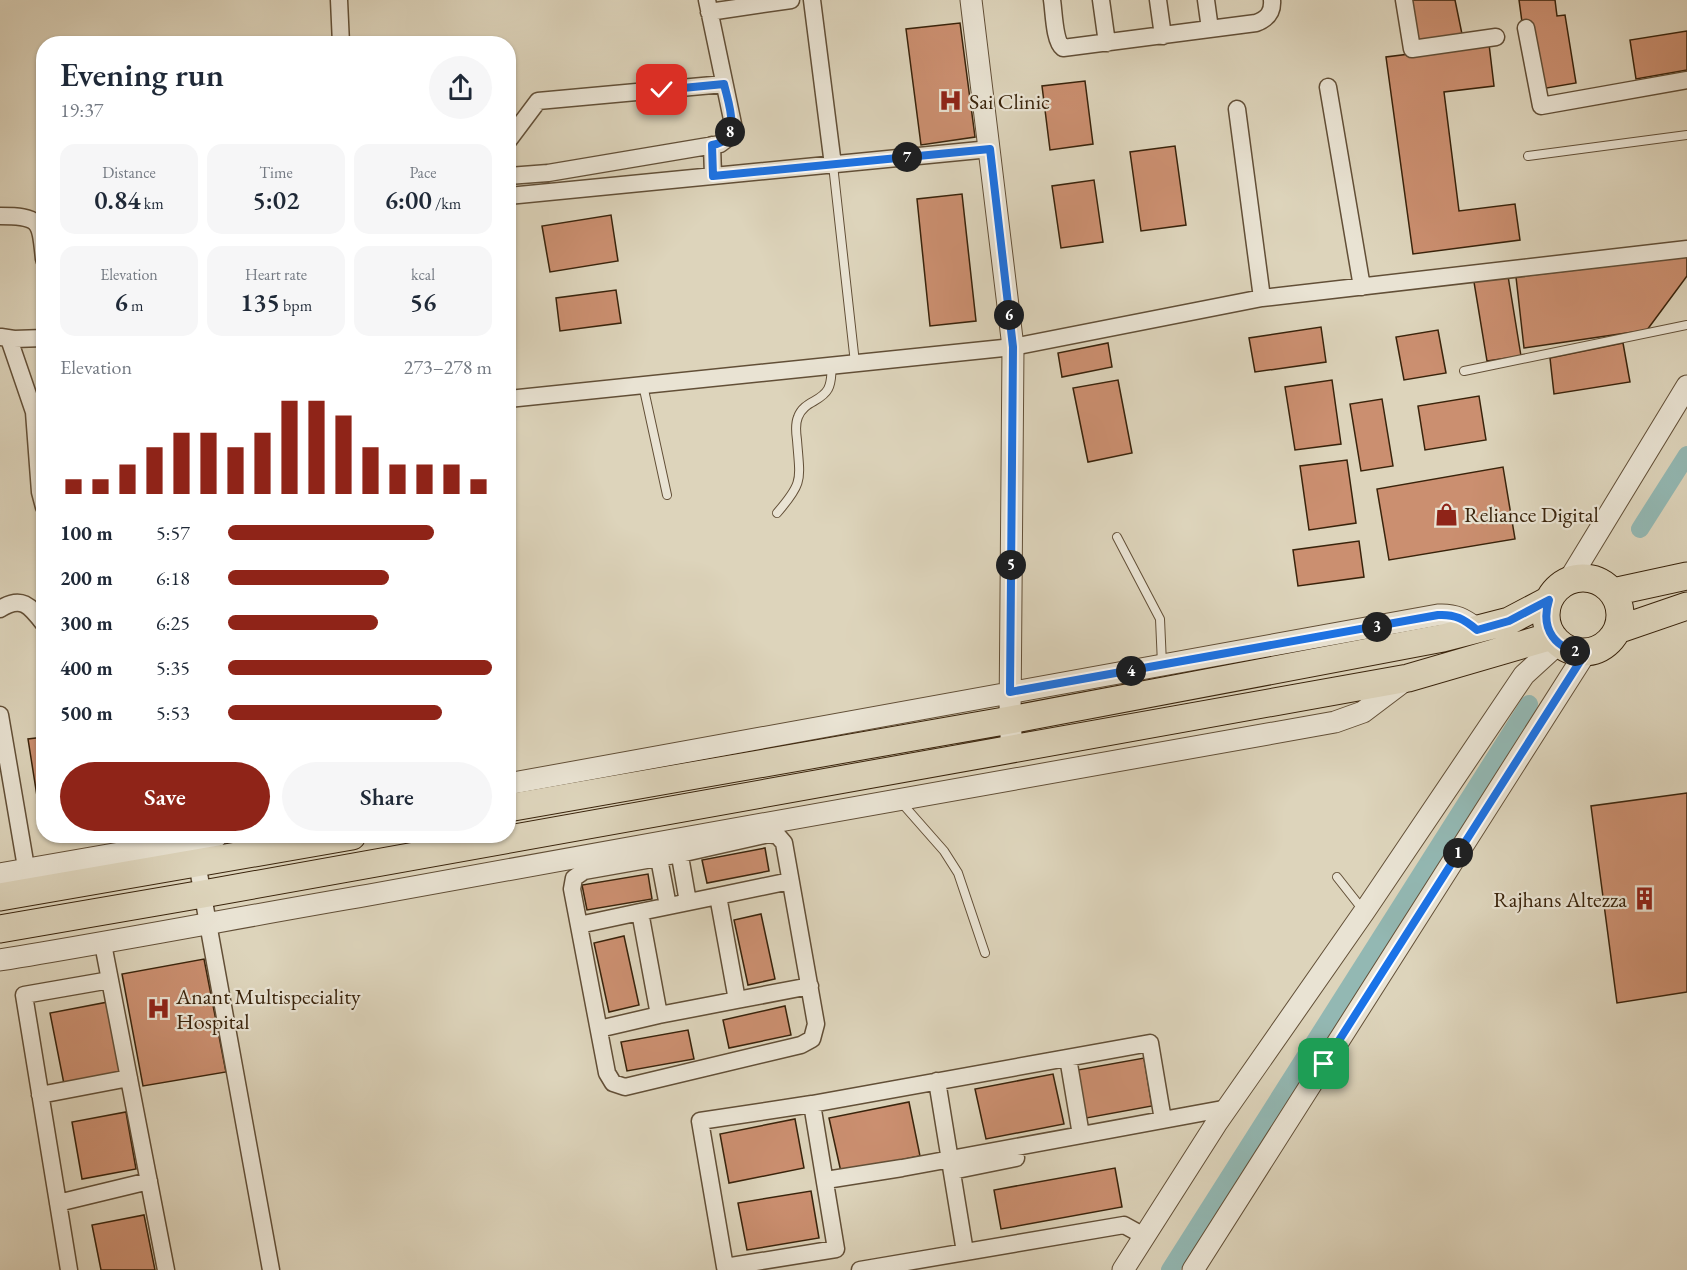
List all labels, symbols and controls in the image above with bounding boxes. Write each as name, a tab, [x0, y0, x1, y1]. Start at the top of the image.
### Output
text: Evening run	[60, 53, 224, 96]
button: share	[429, 56, 492, 119]
pin	[636, 64, 687, 115]
icon: check	[645, 73, 678, 106]
place label: Sai Clinic	[969, 87, 1050, 116]
hospital icon: Sai Clinic	[938, 88, 964, 114]
text: 19:37	[60, 97, 103, 123]
pin: 8	[715, 117, 745, 147]
text: 8	[726, 121, 734, 142]
pin: 7	[892, 142, 922, 172]
text: 7	[903, 146, 911, 167]
text: Distance	[102, 162, 156, 183]
text: Time	[259, 162, 293, 183]
text: Pace	[410, 162, 436, 183]
text: 0.84	[94, 183, 141, 217]
text: 5:02	[252, 183, 300, 217]
text: 6:00	[385, 183, 432, 217]
text: km	[141, 193, 164, 214]
text: /km	[432, 193, 461, 214]
text: Elevation	[100, 264, 158, 285]
text: Heart rate	[245, 264, 307, 285]
text: kcal	[411, 264, 435, 285]
text: 6	[115, 285, 128, 319]
text: 135	[240, 285, 280, 319]
text: 56	[410, 285, 436, 319]
text: m	[128, 295, 144, 316]
text: bpm	[280, 295, 312, 316]
pin: 6	[994, 300, 1024, 330]
text: 6	[1005, 304, 1013, 325]
text: Elevation	[60, 354, 132, 380]
text: 273–278 m	[404, 354, 492, 380]
place label: Reliance Digital	[1464, 500, 1599, 529]
shop icon: Reliance Digital	[1433, 501, 1459, 527]
text: 100 m	[60, 520, 113, 546]
text: 5:57	[156, 520, 190, 546]
pin: 5	[996, 550, 1026, 580]
text: 5	[1007, 554, 1015, 575]
text: 200 m	[60, 565, 113, 591]
text: 6:18	[156, 565, 190, 591]
text: 300 m	[60, 610, 113, 636]
text: 6:25	[156, 610, 190, 636]
pin: 3	[1362, 612, 1392, 642]
text: 3	[1373, 616, 1381, 637]
pin: 2	[1560, 636, 1590, 666]
text: 2	[1571, 640, 1579, 661]
text: 400 m	[60, 655, 113, 681]
text: 5:35	[156, 655, 190, 681]
pin: 4	[1116, 656, 1146, 686]
text: 4	[1127, 660, 1135, 681]
text: 500 m	[60, 700, 113, 726]
text: 5:53	[156, 700, 190, 726]
button: Save	[60, 762, 270, 831]
button: Share	[282, 762, 492, 831]
pin: 1	[1443, 838, 1473, 868]
text: 1	[1454, 842, 1462, 863]
place label: Rajhans Altezza	[1493, 885, 1627, 914]
building icon: Rajhans Altezza	[1632, 886, 1658, 912]
place label: Anant Multispeciality Hospital	[175, 982, 361, 1036]
hospital icon: Anant Multispeciality Hospital	[145, 996, 171, 1022]
pin	[1298, 1038, 1349, 1089]
icon: arrive	[1307, 1047, 1340, 1080]

